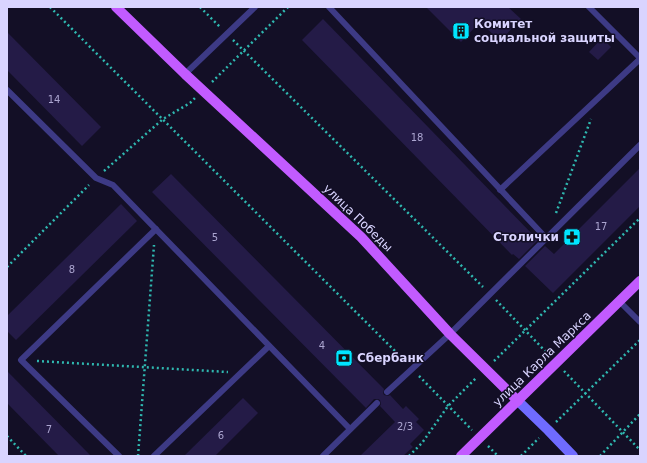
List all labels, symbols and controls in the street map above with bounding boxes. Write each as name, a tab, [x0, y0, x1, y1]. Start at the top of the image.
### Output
place label: Комитет социальной защиты	[474, 17, 615, 45]
building icon: Комитет социальной защиты	[451, 21, 471, 41]
house number: 14	[48, 94, 60, 105]
house number: 18	[411, 132, 423, 143]
street label: улица Победы	[320, 181, 396, 255]
house number: 17	[595, 221, 607, 232]
pharmacy icon: Столички	[562, 227, 582, 247]
place label: Столички	[493, 230, 559, 244]
house number: 5	[212, 232, 218, 243]
house number: 8	[69, 264, 75, 275]
street label: улица Карла Маркса	[490, 309, 594, 409]
house number: 4	[319, 340, 325, 351]
bank icon: Сбербанк	[334, 348, 354, 368]
place label: Сбербанк	[357, 351, 424, 365]
house number: 2/3	[397, 421, 413, 432]
house number: 7	[46, 424, 52, 435]
house number: 6	[218, 430, 224, 441]

